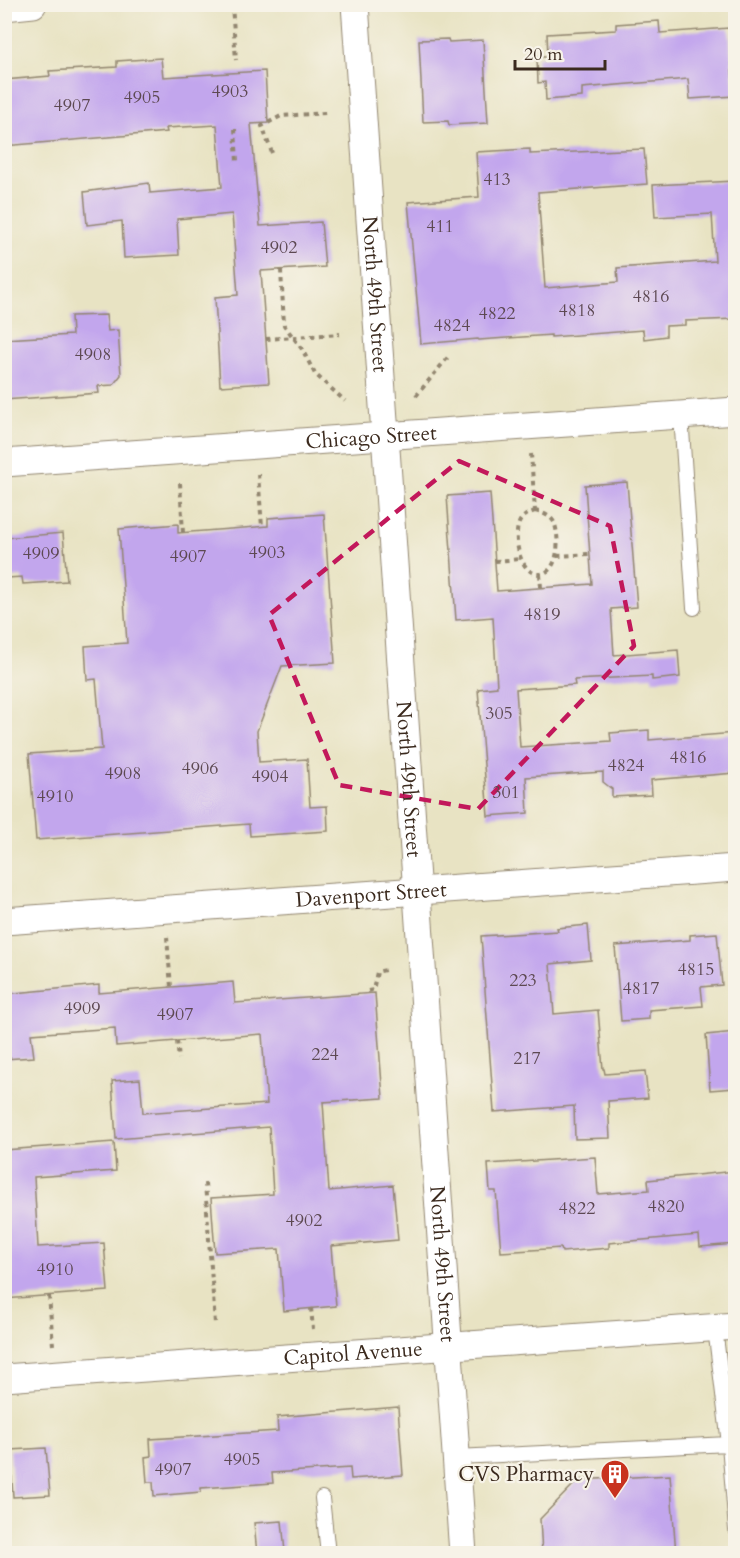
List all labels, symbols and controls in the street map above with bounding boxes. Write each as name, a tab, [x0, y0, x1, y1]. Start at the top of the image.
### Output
scale bar	[515, 33, 605, 71]
text: 20 m	[524, 42, 563, 67]
house number: 4903	[212, 79, 248, 104]
house number: 4905	[124, 85, 160, 110]
house number: 4907	[54, 93, 90, 118]
house number: 413	[483, 167, 511, 192]
house number: 411	[426, 214, 454, 239]
street label: North 49th Street	[355, 215, 395, 374]
house number: 4902	[261, 235, 297, 260]
house number: 4816	[633, 284, 669, 309]
house number: 4818	[559, 298, 595, 323]
house number: 4822	[479, 301, 515, 326]
house number: 4824	[434, 313, 470, 338]
house number: 4908	[75, 342, 111, 367]
street label: Chicago Street	[304, 418, 438, 457]
house number: 4903	[249, 540, 285, 565]
house number: 4909	[23, 541, 59, 566]
house number: 4907	[170, 544, 206, 569]
house number: 4819	[524, 602, 560, 627]
street label: North 49th Street	[389, 700, 428, 859]
house number: 305	[485, 701, 513, 726]
house number: 4816	[670, 745, 706, 770]
house number: 4824	[608, 753, 644, 778]
house number: 4906	[182, 756, 218, 781]
house number: 4908	[105, 761, 141, 786]
house number: 4904	[252, 764, 288, 789]
house number: 301	[492, 780, 520, 805]
house number: 4910	[37, 784, 73, 809]
street label: Davenport Street	[295, 875, 448, 915]
house number: 4815	[678, 957, 714, 982]
house number: 223	[509, 968, 537, 993]
house number: 4817	[623, 976, 659, 1001]
house number: 4909	[64, 996, 100, 1021]
house number: 4907	[157, 1002, 193, 1027]
house number: 224	[311, 1042, 339, 1067]
house number: 217	[513, 1046, 541, 1071]
street label: North 49th Street	[422, 1185, 462, 1344]
house number: 4820	[648, 1194, 684, 1219]
house number: 4822	[559, 1196, 595, 1221]
house number: 4902	[286, 1208, 322, 1233]
house number: 4910	[37, 1257, 73, 1282]
street label: Capitol Avenue	[283, 1334, 424, 1373]
house number: 4905	[224, 1447, 260, 1472]
house number: 4907	[155, 1457, 191, 1482]
building icon: CVS Pharmacy	[599, 1458, 631, 1500]
place label: CVS Pharmacy	[458, 1460, 594, 1489]

